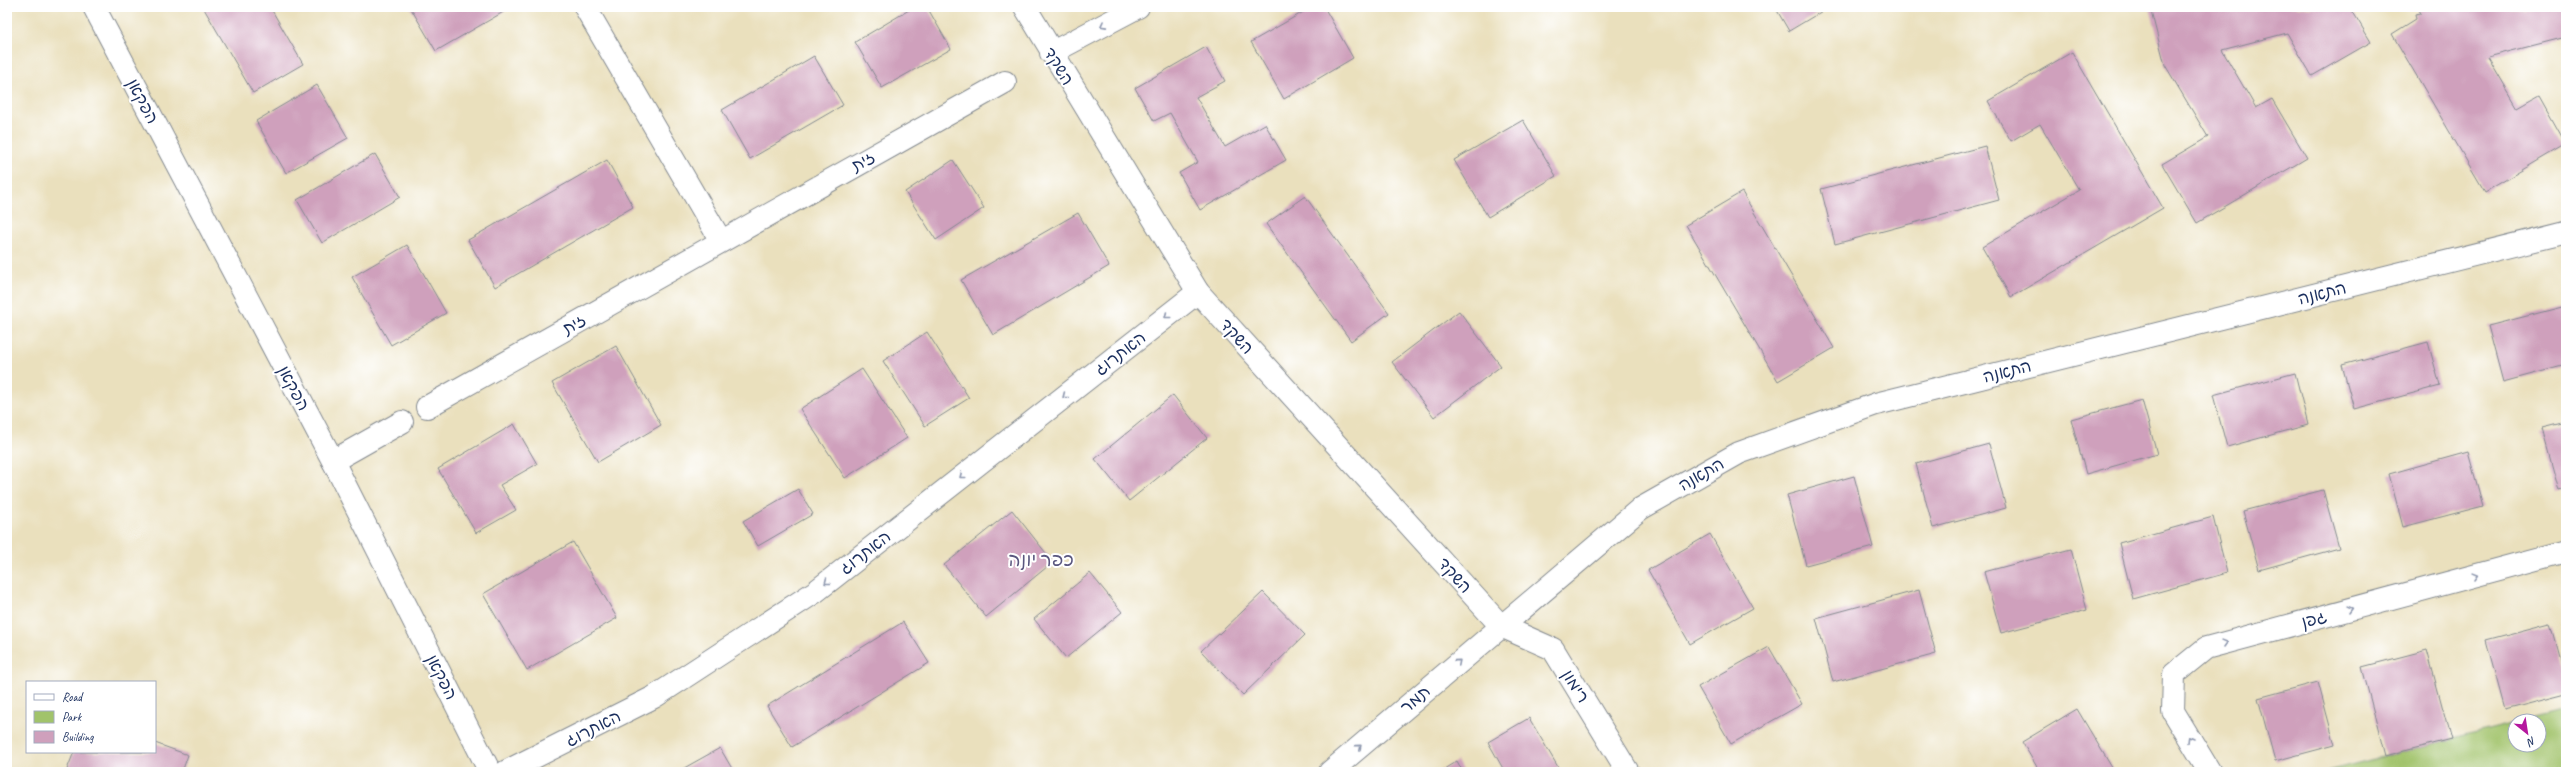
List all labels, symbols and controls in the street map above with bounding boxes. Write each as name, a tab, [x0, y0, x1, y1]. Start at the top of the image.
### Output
one-way arrow	[1100, 21, 1107, 28]
street label: השקד	[1039, 43, 1078, 89]
street label: הפקאן	[122, 75, 163, 127]
street label: זית	[847, 147, 879, 177]
street label: התאנה	[2296, 277, 2349, 310]
street label: זית	[558, 309, 590, 340]
one-way arrow	[1165, 312, 1172, 319]
street label: השקד	[1215, 314, 1258, 359]
street label: האתרוג	[1091, 327, 1150, 380]
street label: התאנה	[1981, 355, 2034, 388]
street label: הפקאן	[273, 362, 314, 414]
one-way arrow	[1062, 392, 1069, 399]
street label: התאנה	[1675, 453, 1728, 496]
one-way arrow	[960, 472, 967, 479]
street label: האתרוג	[836, 526, 895, 579]
district label: כפר יונה	[1008, 548, 1074, 572]
street label: השקד	[1433, 553, 1476, 598]
one-way arrow	[2473, 572, 2479, 580]
one-way arrow	[824, 578, 831, 585]
one-way arrow	[2347, 605, 2354, 614]
street label: גפן	[2299, 606, 2329, 633]
one-way arrow	[2221, 639, 2228, 648]
street label: הפקאן	[421, 651, 462, 703]
one-way arrow	[1454, 660, 1461, 667]
street label: רימון	[1557, 666, 1594, 707]
legend	[26, 681, 156, 753]
street label: תמר	[1396, 681, 1435, 718]
text: Road	[62, 689, 84, 705]
street label: האתרוג	[562, 706, 624, 751]
text: Park	[62, 709, 83, 725]
north arrow	[2507, 713, 2547, 753]
text: Building	[62, 729, 94, 745]
text: N	[2524, 734, 2538, 751]
one-way arrow	[2188, 736, 2195, 743]
one-way arrow	[1355, 744, 1362, 751]

